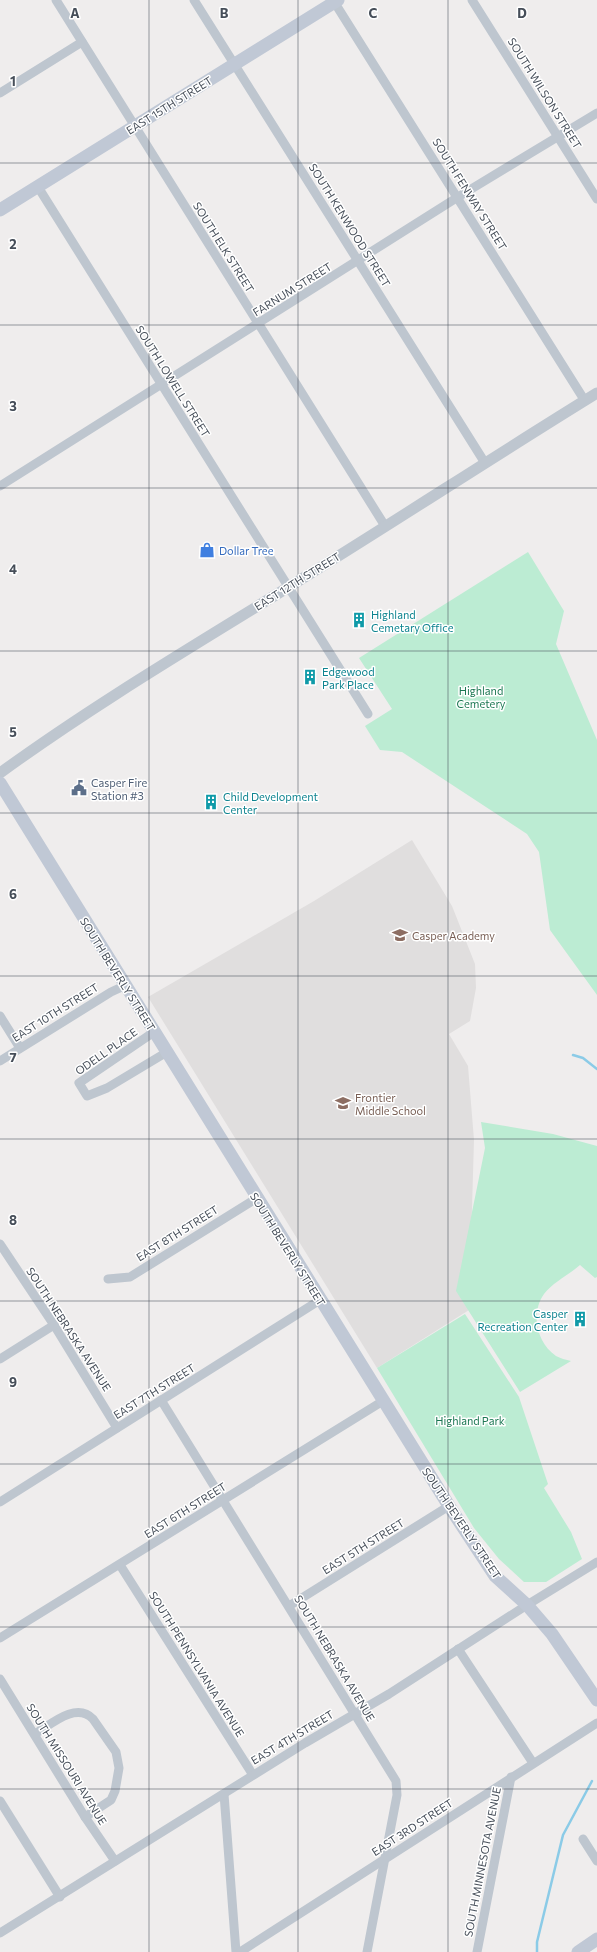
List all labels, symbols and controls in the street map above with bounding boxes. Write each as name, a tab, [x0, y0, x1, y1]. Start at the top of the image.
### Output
text: A	[70, 5, 80, 21]
text: B	[220, 5, 229, 21]
text: C	[369, 5, 378, 21]
text: D	[517, 5, 527, 21]
street label: SOUTH WILSON STREET	[506, 35, 584, 151]
text: 1	[10, 73, 16, 89]
street label: EAST 15TH STREET	[124, 73, 214, 137]
street label: SOUTH FENWAY STREET	[430, 136, 510, 252]
street label: SOUTH KENWOOD STREET	[307, 161, 393, 289]
street label: SOUTH ELK STREET	[191, 199, 257, 295]
text: 2	[9, 236, 17, 252]
street label: FARNUM STREET	[250, 260, 334, 318]
street label: SOUTH LOWELL STREET	[133, 323, 213, 439]
text: 3	[9, 398, 17, 414]
shop icon: Dollar Tree	[198, 541, 216, 559]
place label: Dollar Tree	[219, 544, 274, 557]
street label: EAST 12TH STREET	[252, 549, 342, 613]
text: 4	[9, 561, 17, 577]
place label: Highland Cemetary Office	[371, 608, 454, 634]
building icon: Highland Cemetary Office	[350, 611, 368, 629]
place label: Edgewood Park Place	[322, 665, 375, 691]
building icon: Edgewood Park Place	[301, 668, 319, 686]
park label: Highland Cemetery	[457, 684, 506, 710]
text: 5	[9, 724, 17, 740]
place label: Casper Fire Station #3	[91, 776, 147, 802]
public building icon: Casper Fire Station #3	[70, 779, 88, 797]
place label: Child Development Center	[223, 790, 319, 816]
building icon: Child Development Center	[202, 793, 220, 811]
text: 6	[9, 886, 17, 902]
street label: SOUTH BEVERLY STREET	[78, 915, 158, 1033]
school or university icon: Casper Academy	[391, 926, 409, 944]
place label: Casper Academy	[412, 929, 495, 942]
street label: EAST 10TH STREET	[9, 980, 101, 1044]
street label: ODELL PLACE	[72, 1025, 140, 1077]
text: 7	[9, 1049, 17, 1065]
place label: Frontier Middle School	[355, 1091, 426, 1117]
school or university icon: Frontier Middle School	[334, 1094, 352, 1112]
street label: SOUTH BEVERLY STREET	[248, 1190, 328, 1308]
street label: EAST 8TH STREET	[134, 1203, 220, 1263]
text: 8	[9, 1212, 17, 1228]
street label: SOUTH NEBRASKA AVENUE	[24, 1265, 114, 1393]
place label: Casper Recreation Center	[477, 1307, 569, 1333]
building icon: Casper Recreation Center	[571, 1310, 589, 1328]
street label: EAST 7TH STREET	[111, 1361, 197, 1421]
text: 9	[9, 1374, 17, 1390]
park label: Highland Park	[435, 1414, 505, 1427]
street label: SOUTH BEVERLY STREET	[420, 1465, 504, 1581]
street label: EAST 6TH STREET	[142, 1480, 228, 1540]
street label: EAST 5TH STREET	[320, 1516, 406, 1576]
street label: SOUTH PENNSYLVANIA AVENUE	[147, 1589, 247, 1739]
street label: SOUTH NEBRASKA AVENUE	[292, 1592, 378, 1724]
street label: SOUTH MISSOURI AVENUE	[24, 1701, 110, 1827]
street label: EAST 4TH STREET	[248, 1707, 336, 1767]
street label: SOUTH MINNESOTA AVENUE	[461, 1786, 503, 1938]
street label: EAST 3RD STREET	[369, 1796, 455, 1858]

